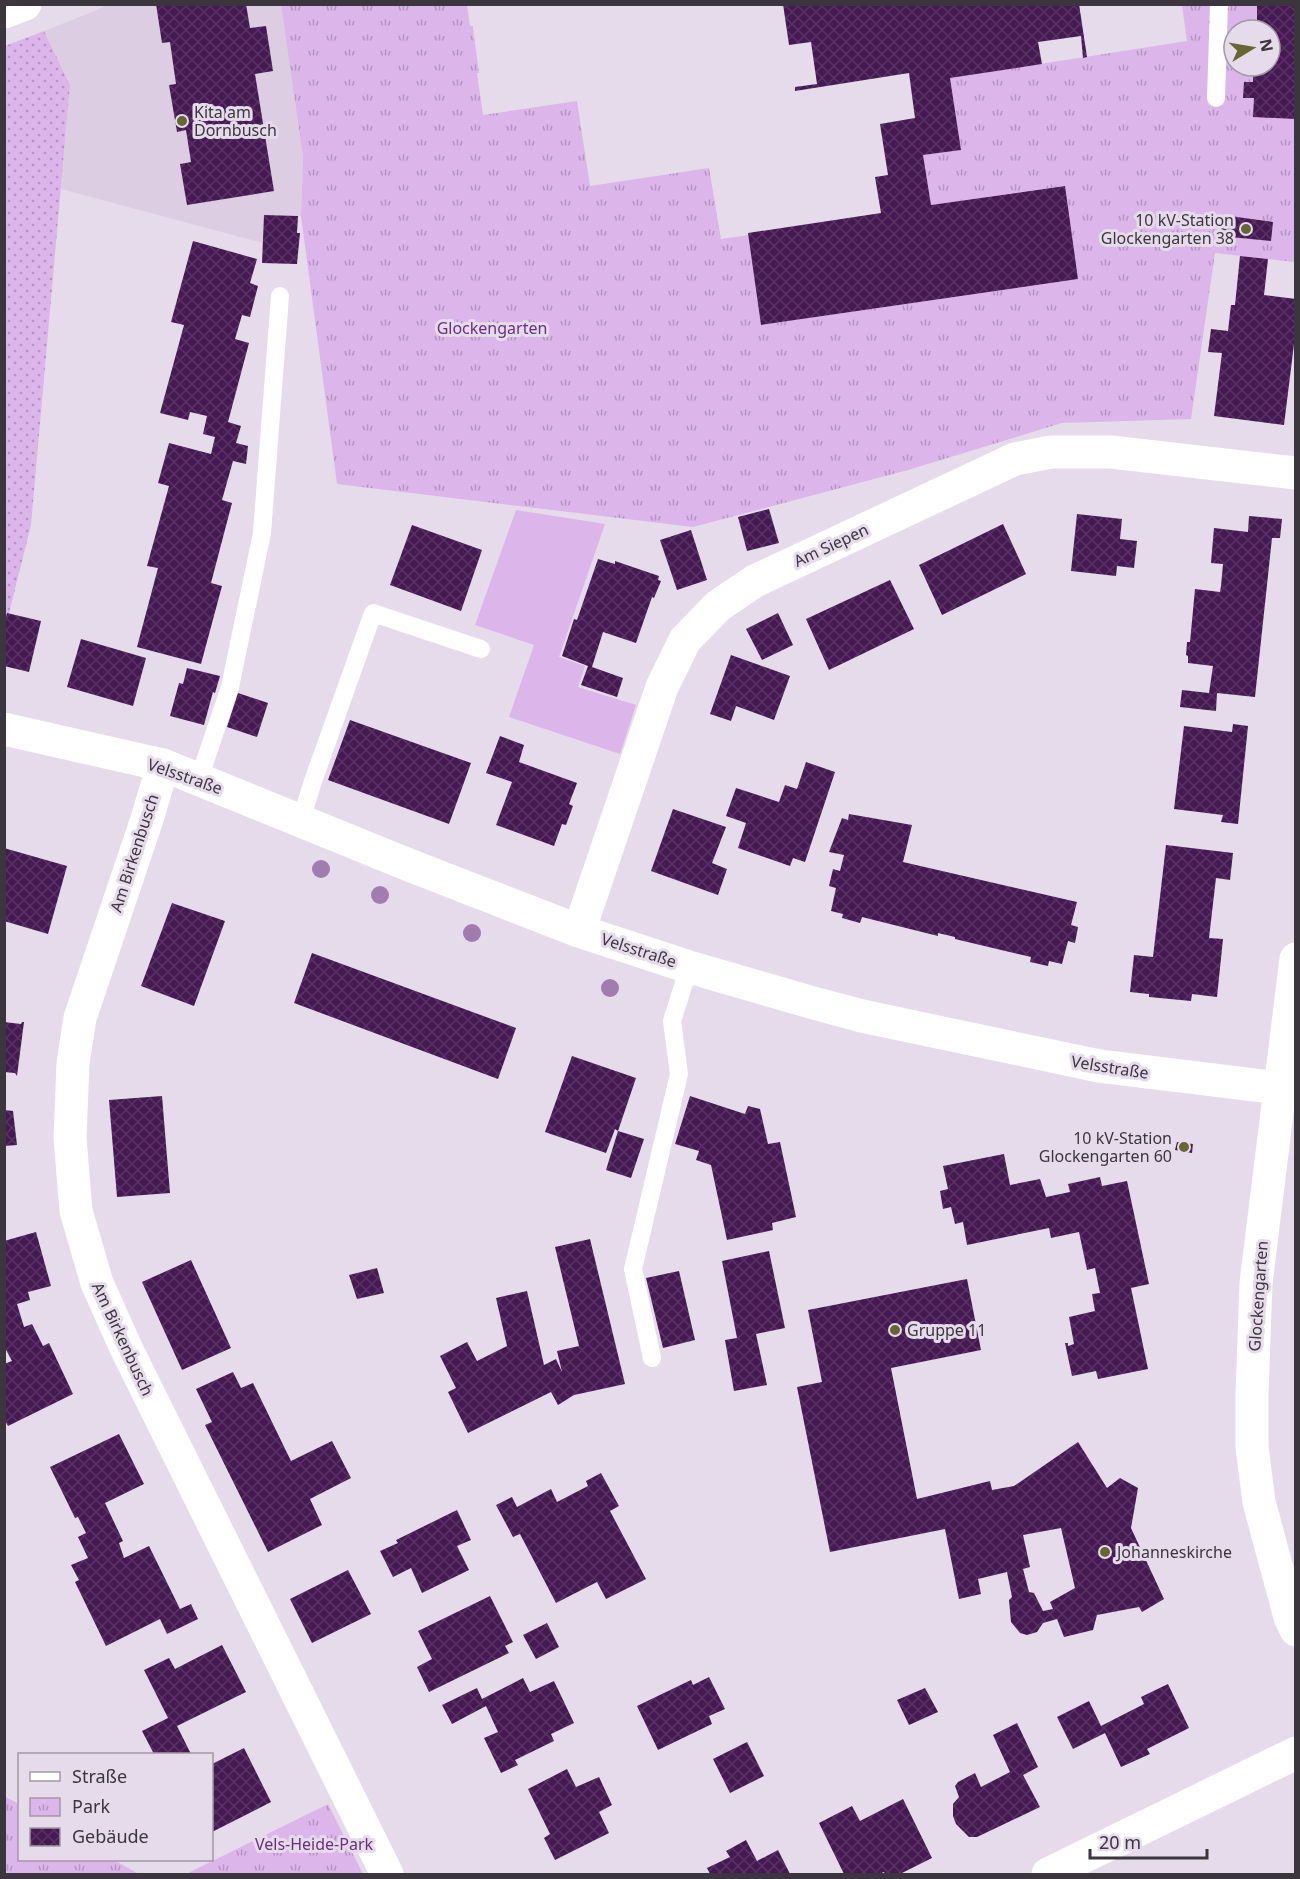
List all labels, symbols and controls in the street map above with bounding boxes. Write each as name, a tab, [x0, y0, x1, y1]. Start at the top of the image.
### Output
north arrow	[1222, 18, 1282, 78]
text: N	[1255, 37, 1279, 54]
place label: Kita am Dornbusch	[194, 101, 277, 141]
marker: Kita am Dornbusch	[175, 114, 189, 128]
place label: 10 kV-Station Glockengarten 38	[1101, 209, 1234, 249]
marker: 10 kV-Station Glockengarten 38	[1239, 222, 1253, 236]
park label: Glockengarten	[437, 317, 547, 339]
street label: Am Siepen	[790, 518, 872, 572]
street label: Velsstraße	[145, 753, 225, 799]
street label: Am Birkenbusch	[105, 791, 163, 915]
street label: Velsstraße	[599, 927, 679, 973]
street label: Velsstraße	[1070, 1050, 1150, 1084]
place label: 10 kV-Station Glockengarten 60	[1039, 1127, 1172, 1167]
marker: 10 kV-Station Glockengarten 60	[1177, 1140, 1191, 1154]
street label: Glockengarten	[1243, 1240, 1273, 1352]
street label: Am Birkenbusch	[87, 1279, 159, 1399]
place label: Gruppe 11	[907, 1319, 986, 1341]
marker: Gruppe 11	[888, 1323, 902, 1337]
place label: Johanneskirche	[1115, 1541, 1232, 1563]
marker: Johanneskirche	[1098, 1545, 1112, 1559]
legend	[18, 1753, 213, 1861]
text: Straße	[72, 1764, 127, 1788]
text: Park	[72, 1794, 110, 1818]
scale bar	[1090, 1822, 1207, 1860]
text: Gebäude	[72, 1824, 149, 1848]
text: 20 m	[1099, 1830, 1141, 1854]
park label: Vels-Heide-Park	[255, 1833, 373, 1855]

